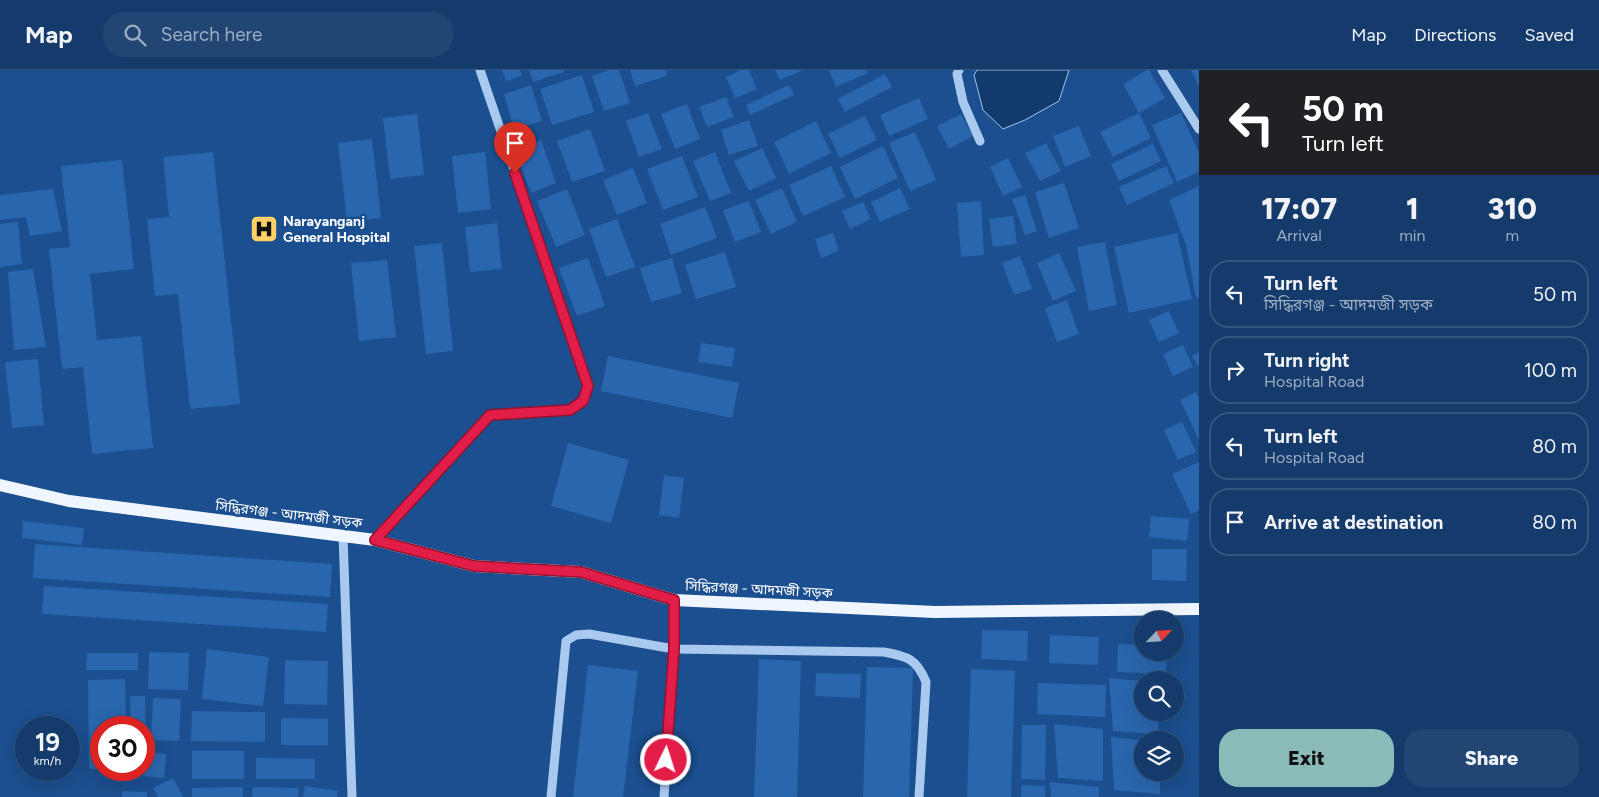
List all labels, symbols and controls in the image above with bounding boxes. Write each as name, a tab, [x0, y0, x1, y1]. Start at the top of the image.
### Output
search box	[103, 12, 453, 57]
text: Map	[25, 20, 73, 49]
icon: search	[121, 21, 149, 49]
text: Search here	[161, 23, 262, 46]
text: Map	[1351, 24, 1386, 46]
text: Directions	[1414, 24, 1496, 46]
text: Saved	[1524, 24, 1574, 46]
text: 50 m	[1302, 88, 1384, 130]
icon: left	[1219, 90, 1284, 155]
pin	[494, 122, 536, 173]
icon: arrive	[501, 129, 529, 157]
text: Turn left	[1302, 130, 1384, 157]
text: 17:07	[1261, 190, 1337, 227]
text: 1	[1406, 190, 1419, 227]
text: 310	[1488, 190, 1537, 227]
place label: Narayanganj General Hospital	[283, 213, 390, 246]
hospital icon: Narayanganj General Hospital	[249, 214, 279, 244]
text: Arrival	[1277, 226, 1322, 245]
text: min	[1399, 226, 1425, 245]
text: m	[1505, 226, 1519, 245]
text: Turn left	[1264, 272, 1338, 295]
icon: left	[1221, 280, 1249, 308]
text: 50 m	[1533, 283, 1577, 306]
text: সিদ্ধিরগঞ্জ - আদমজী সড়ক	[1264, 295, 1433, 314]
text: Turn right	[1264, 349, 1350, 372]
icon: right	[1221, 356, 1249, 384]
text: 100 m	[1524, 359, 1577, 382]
text: Hospital Road	[1264, 372, 1364, 391]
text: Turn left	[1264, 425, 1338, 448]
icon: left	[1221, 432, 1249, 460]
text: 80 m	[1532, 435, 1577, 458]
text: Hospital Road	[1264, 448, 1364, 467]
street label: সিদ্ধিরগঞ্জ - আদমজী সড়ক	[214, 497, 364, 532]
icon: arrive	[1221, 508, 1249, 536]
text: Arrive at destination	[1264, 511, 1443, 534]
text: 80 m	[1532, 511, 1577, 534]
street label: সিদ্ধিরগঞ্জ - আদমজী সড়ক	[684, 577, 834, 602]
north arrow	[1134, 611, 1184, 661]
map controls	[1134, 611, 1184, 781]
button: search	[1134, 671, 1184, 721]
speed limit sign: 30	[90, 716, 155, 781]
text: 19	[35, 727, 60, 757]
button: Exit	[1219, 729, 1394, 787]
button: Share	[1404, 729, 1579, 787]
button: layers	[1134, 731, 1184, 781]
position arrow	[639, 733, 691, 785]
text: km/h	[34, 754, 61, 768]

